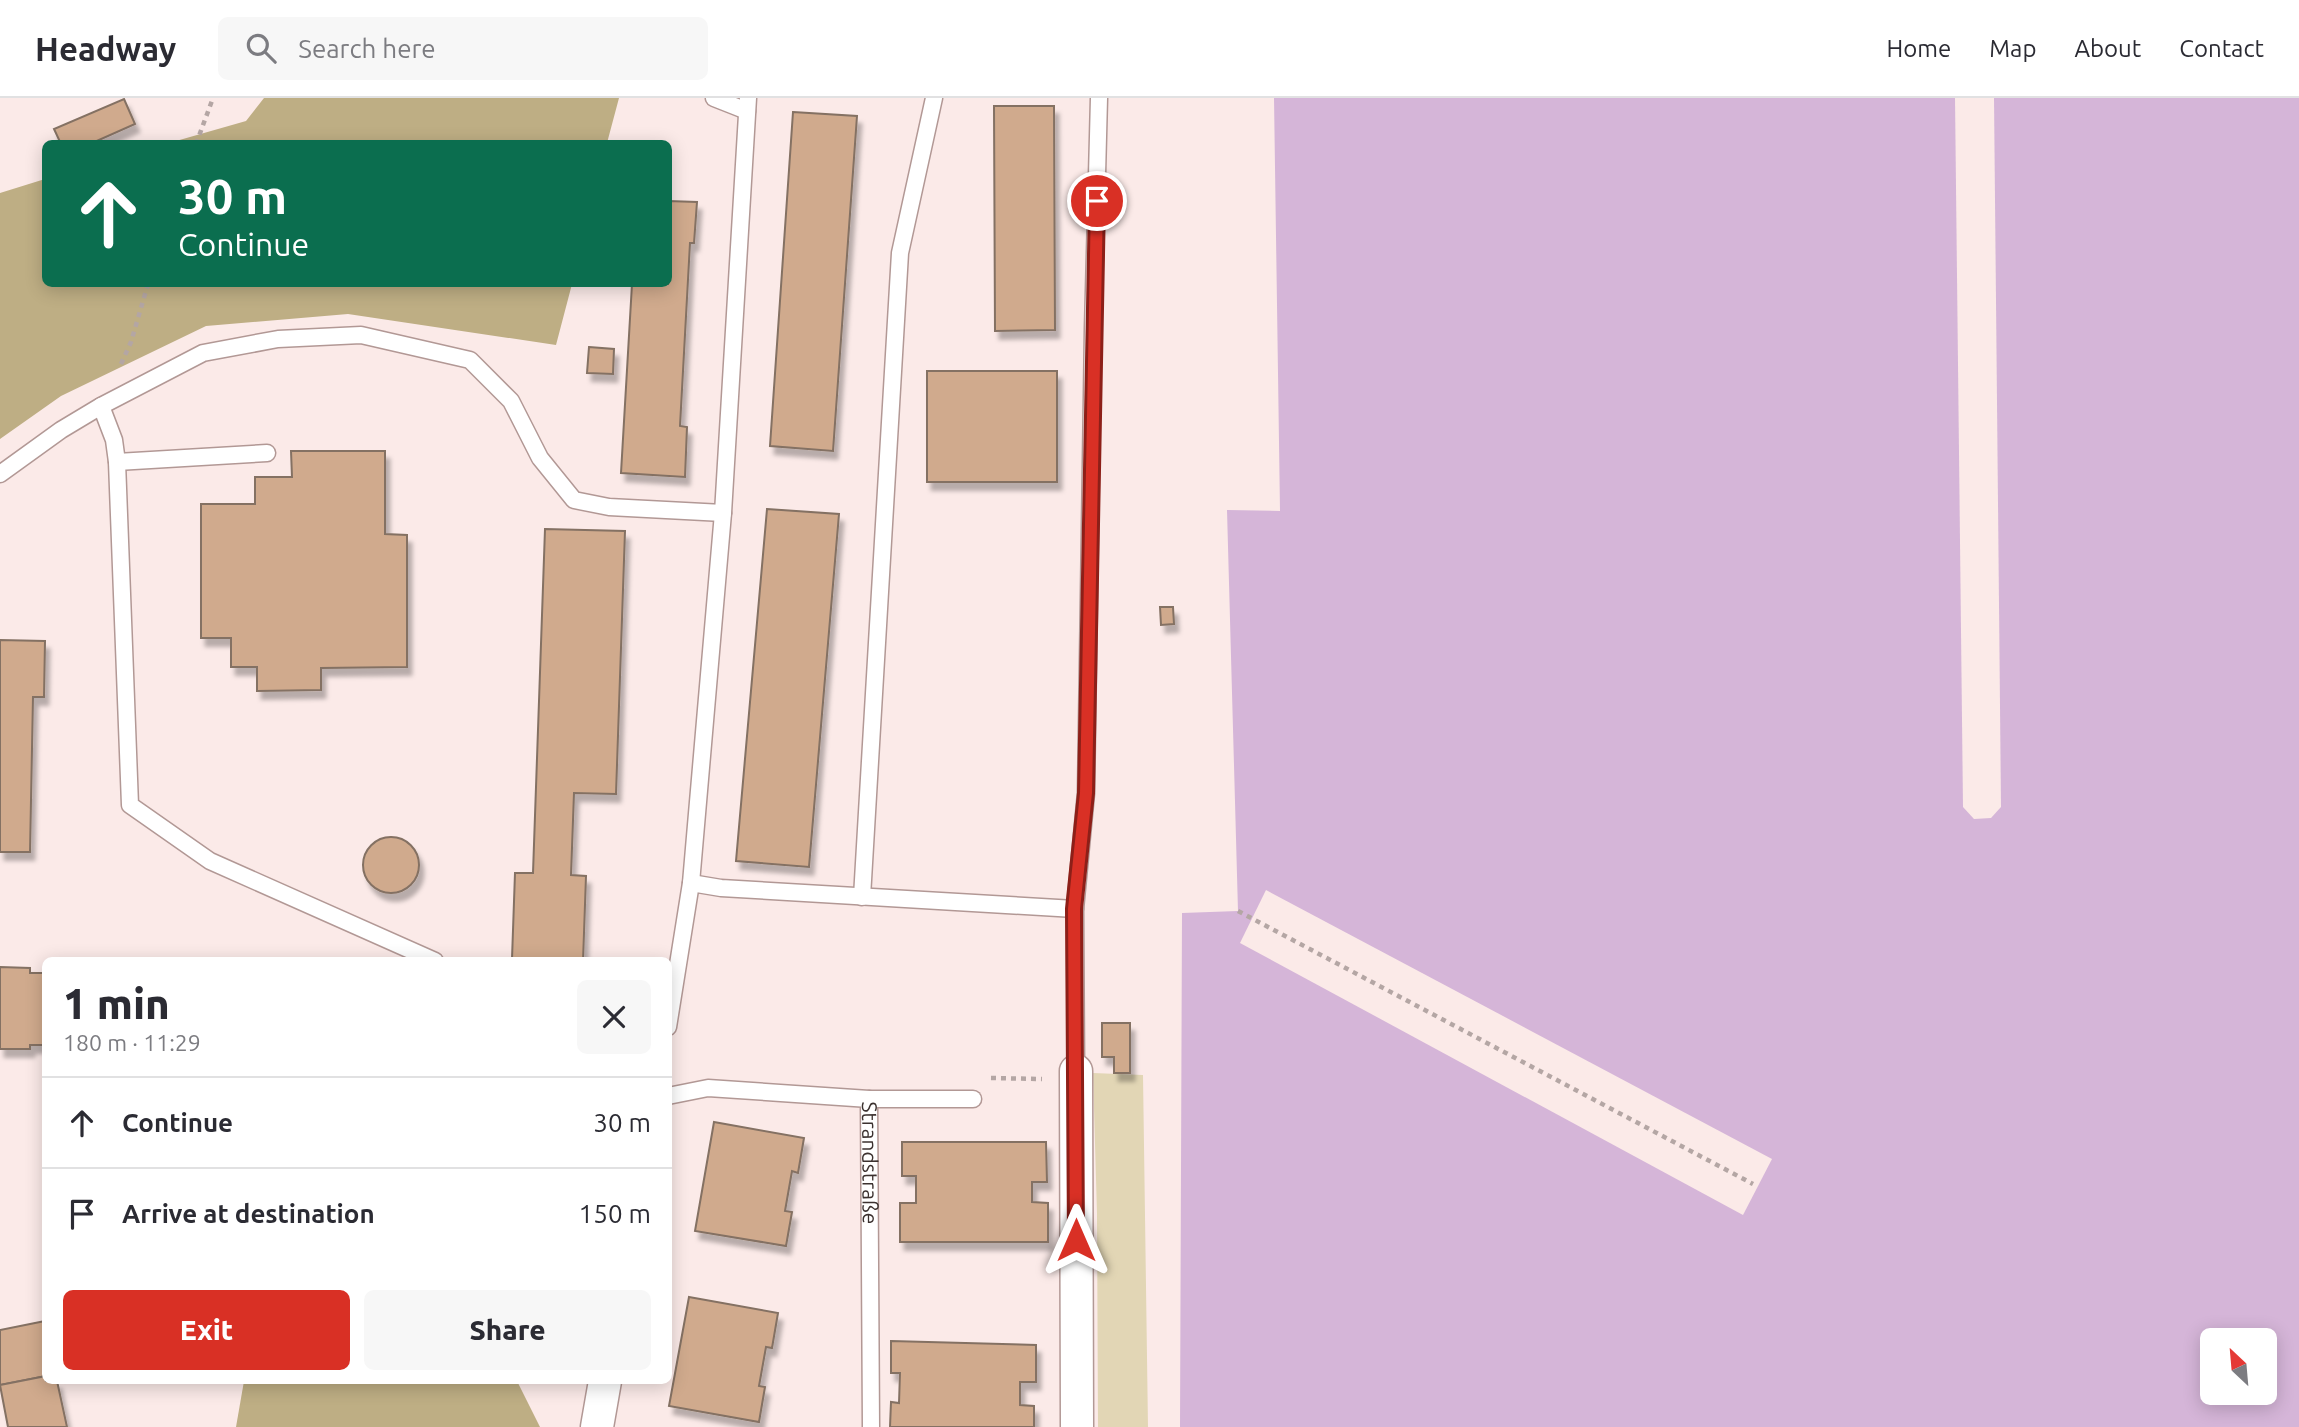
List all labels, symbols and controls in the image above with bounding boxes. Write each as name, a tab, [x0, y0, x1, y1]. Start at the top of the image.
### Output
search box	[218, 17, 708, 80]
icon: search	[242, 29, 280, 67]
text: Headway	[35, 30, 176, 67]
text: Search here	[298, 34, 436, 63]
text: Home	[1886, 35, 1951, 62]
text: Map	[1989, 35, 2036, 62]
text: About	[2074, 35, 2141, 62]
text: Contact	[2179, 35, 2264, 62]
icon: ahead	[63, 168, 154, 259]
text: 30 m	[178, 168, 287, 223]
pin	[1067, 171, 1127, 231]
icon: arrive	[1078, 182, 1116, 220]
text: Continue	[178, 226, 309, 262]
text: 1 min	[63, 980, 170, 1027]
button: close	[577, 980, 651, 1054]
text: 180 m · 11:29	[63, 1030, 201, 1055]
street label: Strandstraße	[858, 1101, 883, 1224]
icon: ahead	[63, 1104, 101, 1142]
text: Continue	[122, 1108, 233, 1137]
text: 30 m	[593, 1108, 651, 1137]
icon: arrive	[63, 1195, 101, 1233]
text: Arrive at destination	[122, 1199, 375, 1228]
text: 150 m	[579, 1199, 651, 1228]
position arrow	[1039, 1203, 1113, 1277]
button: Exit	[63, 1290, 350, 1370]
button: Share	[364, 1290, 651, 1370]
north arrow	[2200, 1328, 2277, 1405]
map controls	[2200, 1328, 2277, 1405]

